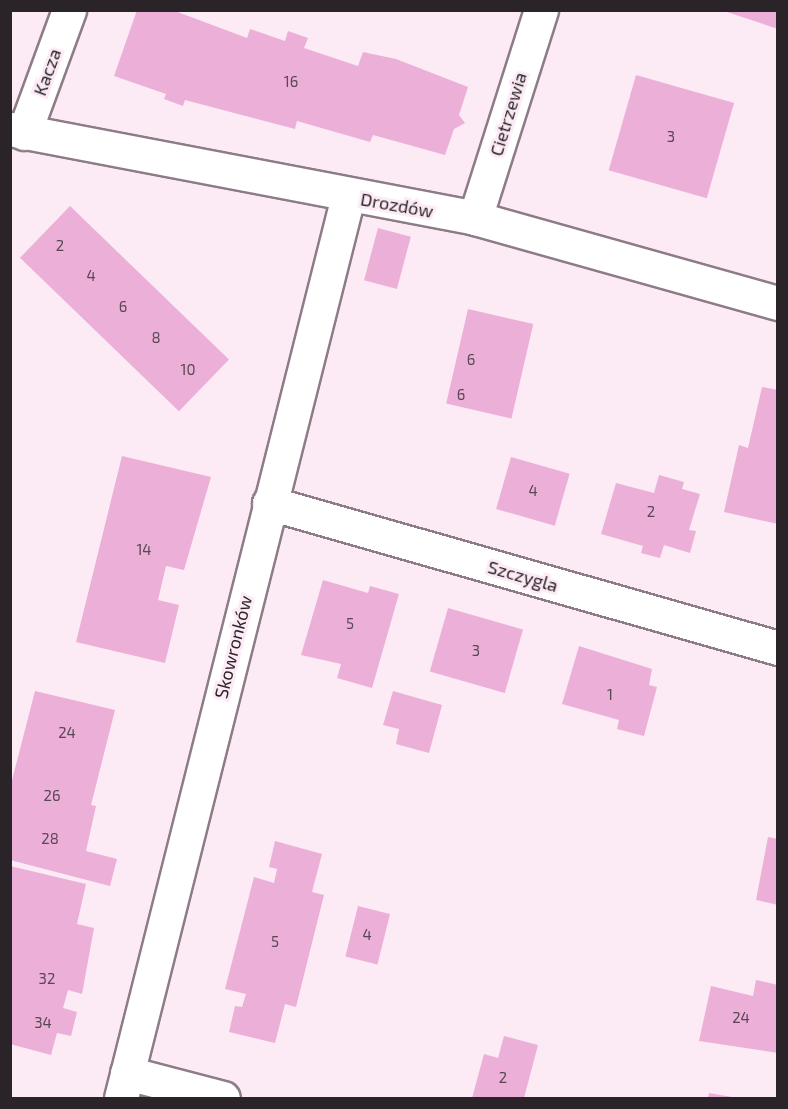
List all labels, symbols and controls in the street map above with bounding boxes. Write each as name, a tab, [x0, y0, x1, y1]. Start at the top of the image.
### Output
street label: Kacza	[29, 46, 65, 98]
street label: Cietrzewia	[485, 69, 531, 159]
house number: 16	[284, 73, 298, 91]
house number: 3	[667, 128, 675, 146]
street label: Drozdów	[359, 188, 435, 222]
house number: 2	[56, 237, 64, 255]
house number: 4	[86, 267, 96, 285]
house number: 6	[119, 298, 127, 316]
house number: 8	[151, 329, 161, 347]
house number: 6	[467, 351, 475, 369]
house number: 10	[180, 361, 196, 379]
house number: 6	[457, 386, 465, 404]
house number: 4	[528, 482, 538, 500]
house number: 2	[647, 503, 655, 521]
house number: 14	[136, 541, 152, 559]
street label: Szczygla	[485, 556, 561, 596]
street label: Skowronków	[210, 593, 256, 701]
house number: 5	[346, 615, 354, 633]
house number: 3	[472, 642, 480, 660]
house number: 1	[607, 686, 613, 704]
house number: 24	[58, 724, 76, 742]
house number: 26	[43, 787, 61, 805]
house number: 28	[41, 830, 59, 848]
house number: 4	[362, 926, 372, 944]
house number: 5	[271, 933, 279, 951]
house number: 32	[39, 970, 55, 988]
house number: 24	[732, 1009, 750, 1027]
house number: 34	[34, 1014, 52, 1032]
house number: 2	[499, 1069, 507, 1087]

